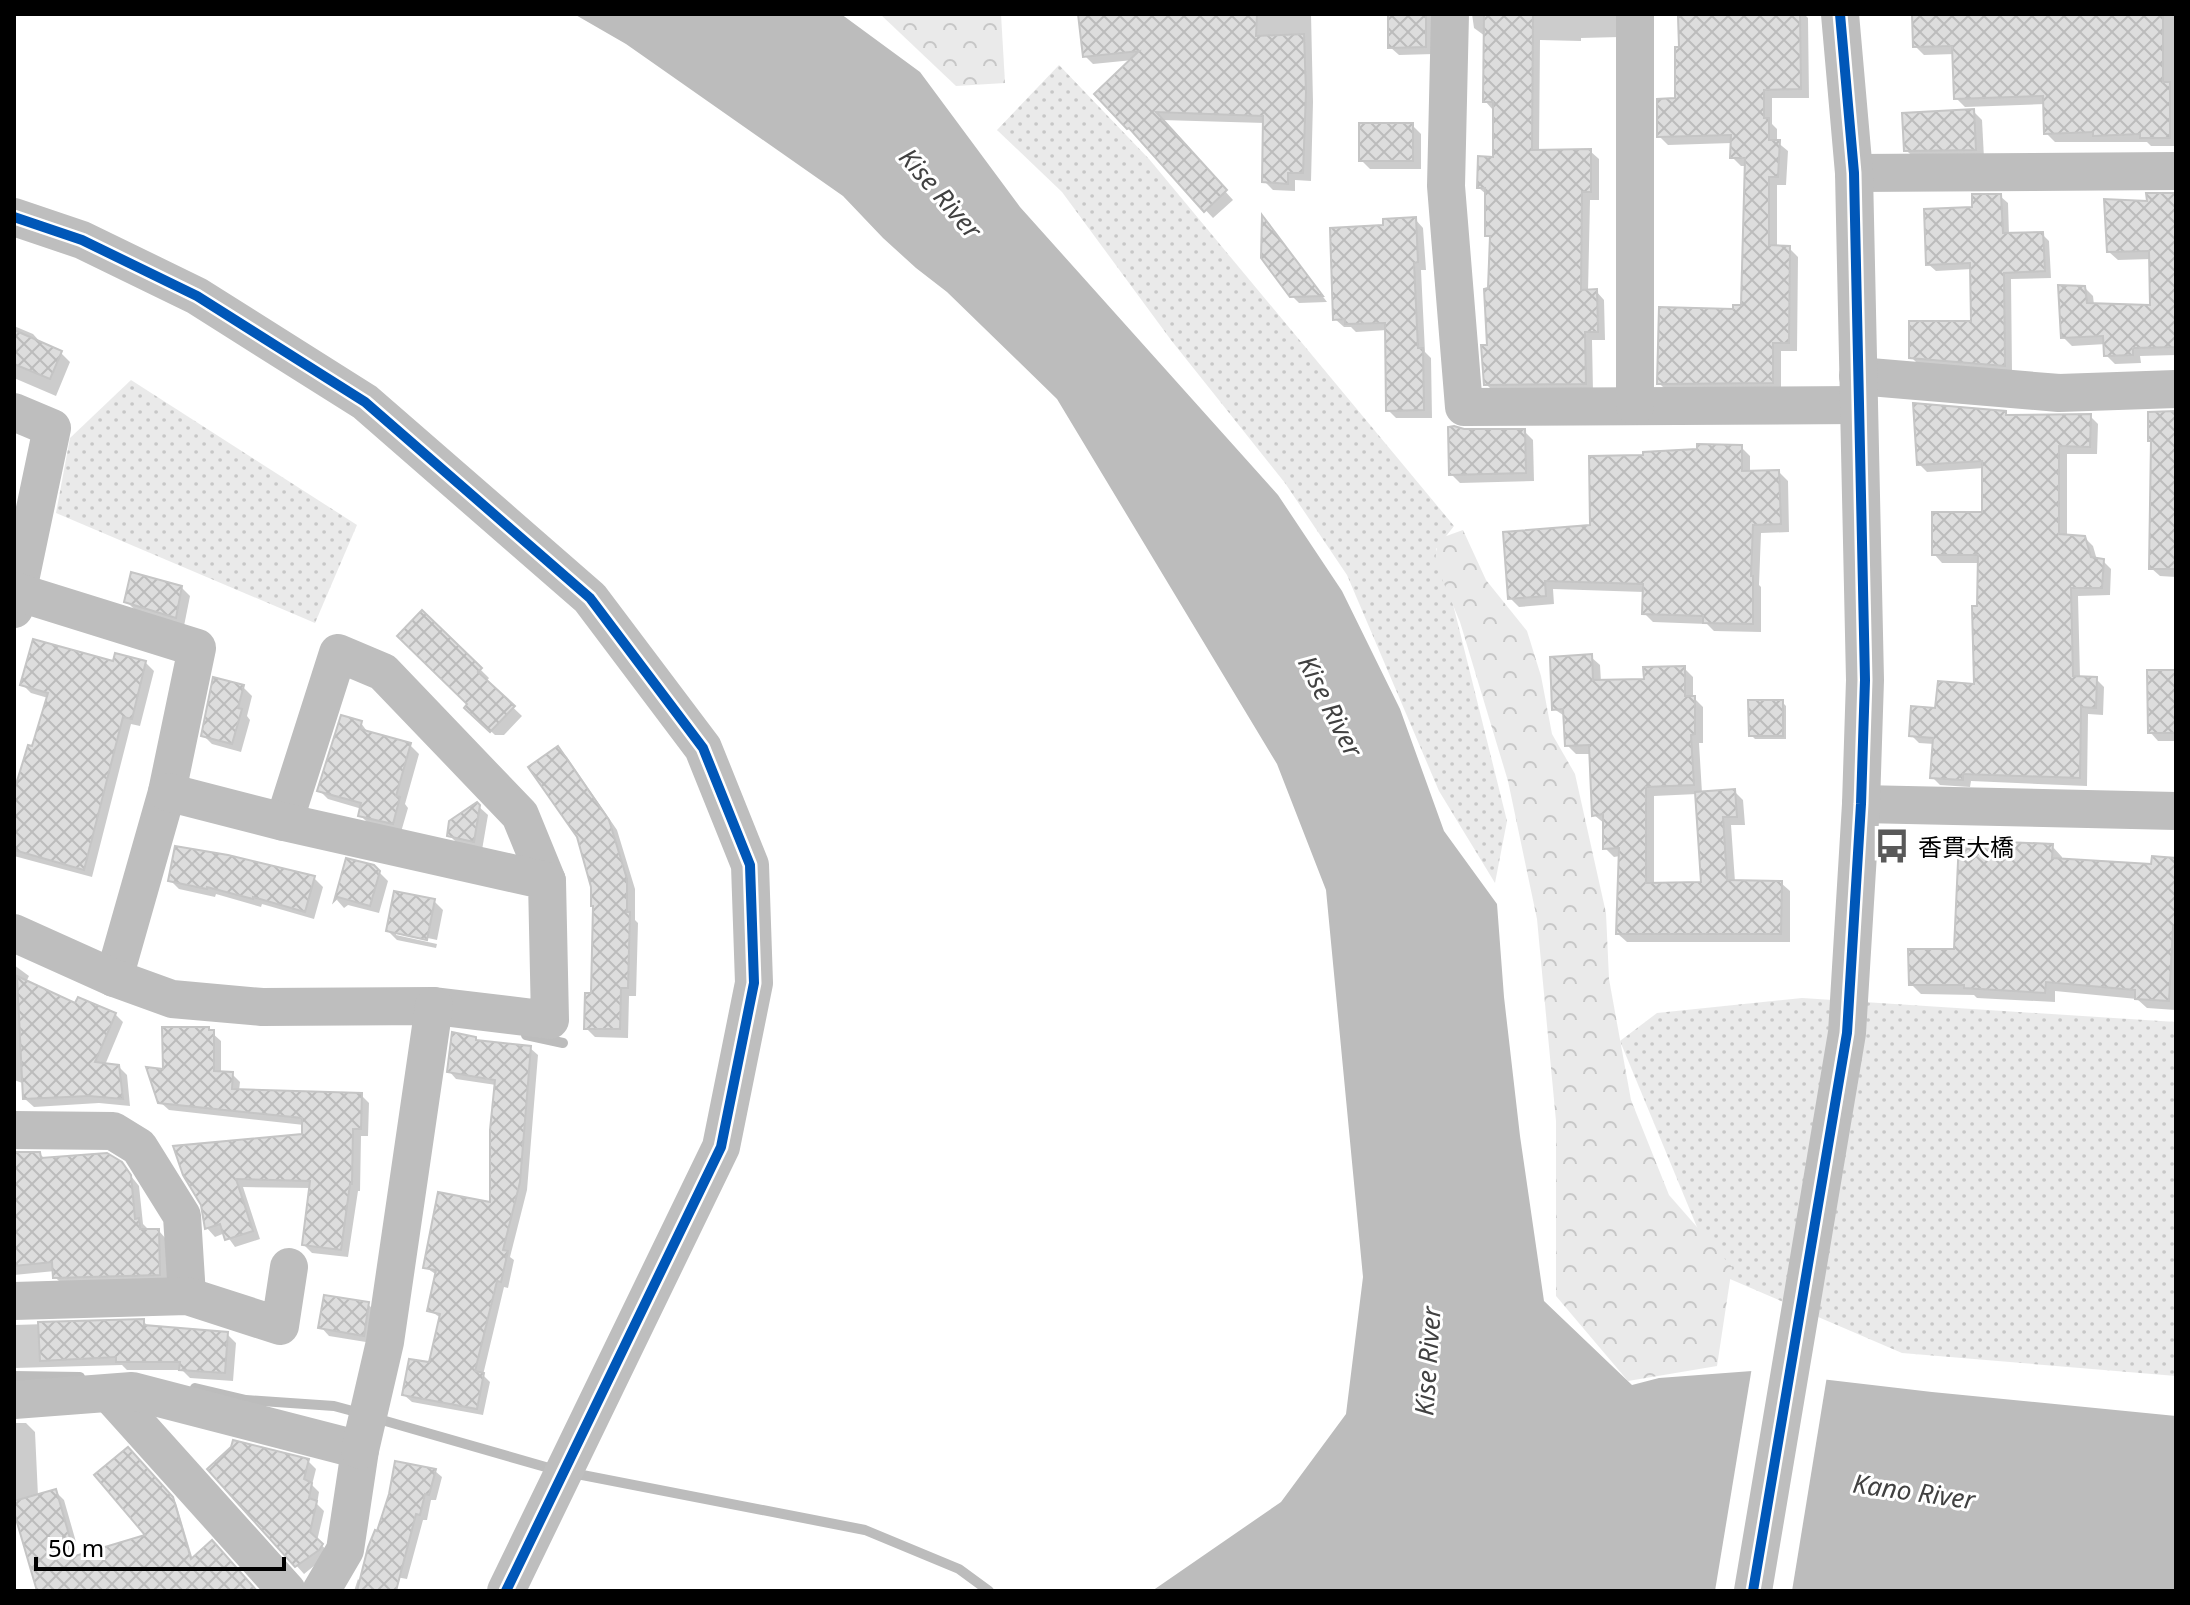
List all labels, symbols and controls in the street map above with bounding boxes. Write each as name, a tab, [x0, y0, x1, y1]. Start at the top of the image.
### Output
water label: Kise River	[892, 140, 992, 247]
water label: Kise River	[1290, 649, 1373, 764]
bus stop icon: 香貫大橋	[1873, 827, 1911, 865]
place label: 香貫大橋	[1918, 830, 2014, 863]
water label: Kise River	[1405, 1304, 1449, 1417]
water label: Kano River	[1851, 1465, 1979, 1518]
scale bar	[36, 1521, 284, 1571]
text: 50 m	[48, 1531, 104, 1564]

